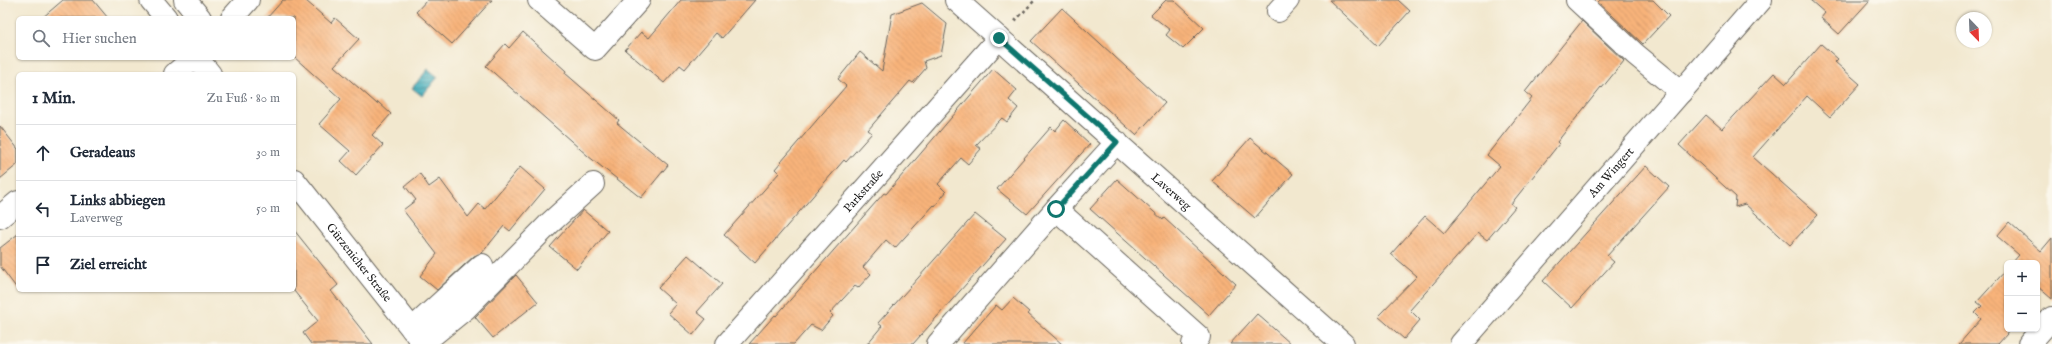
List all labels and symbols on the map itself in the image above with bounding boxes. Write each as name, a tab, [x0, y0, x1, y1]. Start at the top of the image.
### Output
north arrow	[1956, 12, 1992, 48]
route end	[990, 29, 1008, 47]
street label: Am Wingert	[1585, 144, 1637, 201]
street label: Parkstraße	[841, 166, 887, 216]
street label: Laverweg	[1148, 170, 1194, 214]
route start	[1047, 200, 1065, 218]
street label: Gürzenicher Straße	[323, 220, 395, 305]

